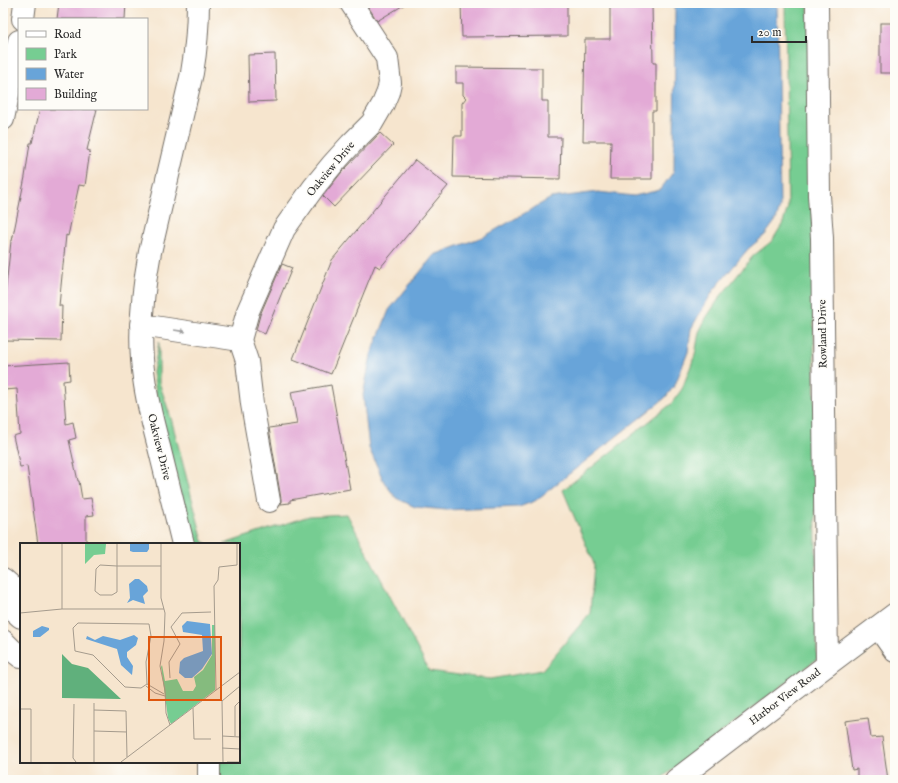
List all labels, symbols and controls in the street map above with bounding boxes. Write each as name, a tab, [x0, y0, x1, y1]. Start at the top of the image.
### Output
legend	[18, 18, 148, 110]
scale bar	[752, 18, 806, 44]
text: 20 m	[758, 25, 781, 40]
text: Road	[54, 27, 82, 42]
text: Park	[54, 47, 77, 62]
text: Water	[54, 67, 85, 82]
text: Building	[54, 87, 98, 102]
street label: Oakview Drive	[304, 139, 358, 199]
street label: Rowland Drive	[815, 299, 831, 369]
one-way arrow	[174, 328, 186, 334]
street label: Oakview Drive	[144, 412, 174, 482]
inset map	[20, 543, 240, 763]
street label: Harbor View Road	[746, 665, 824, 728]

